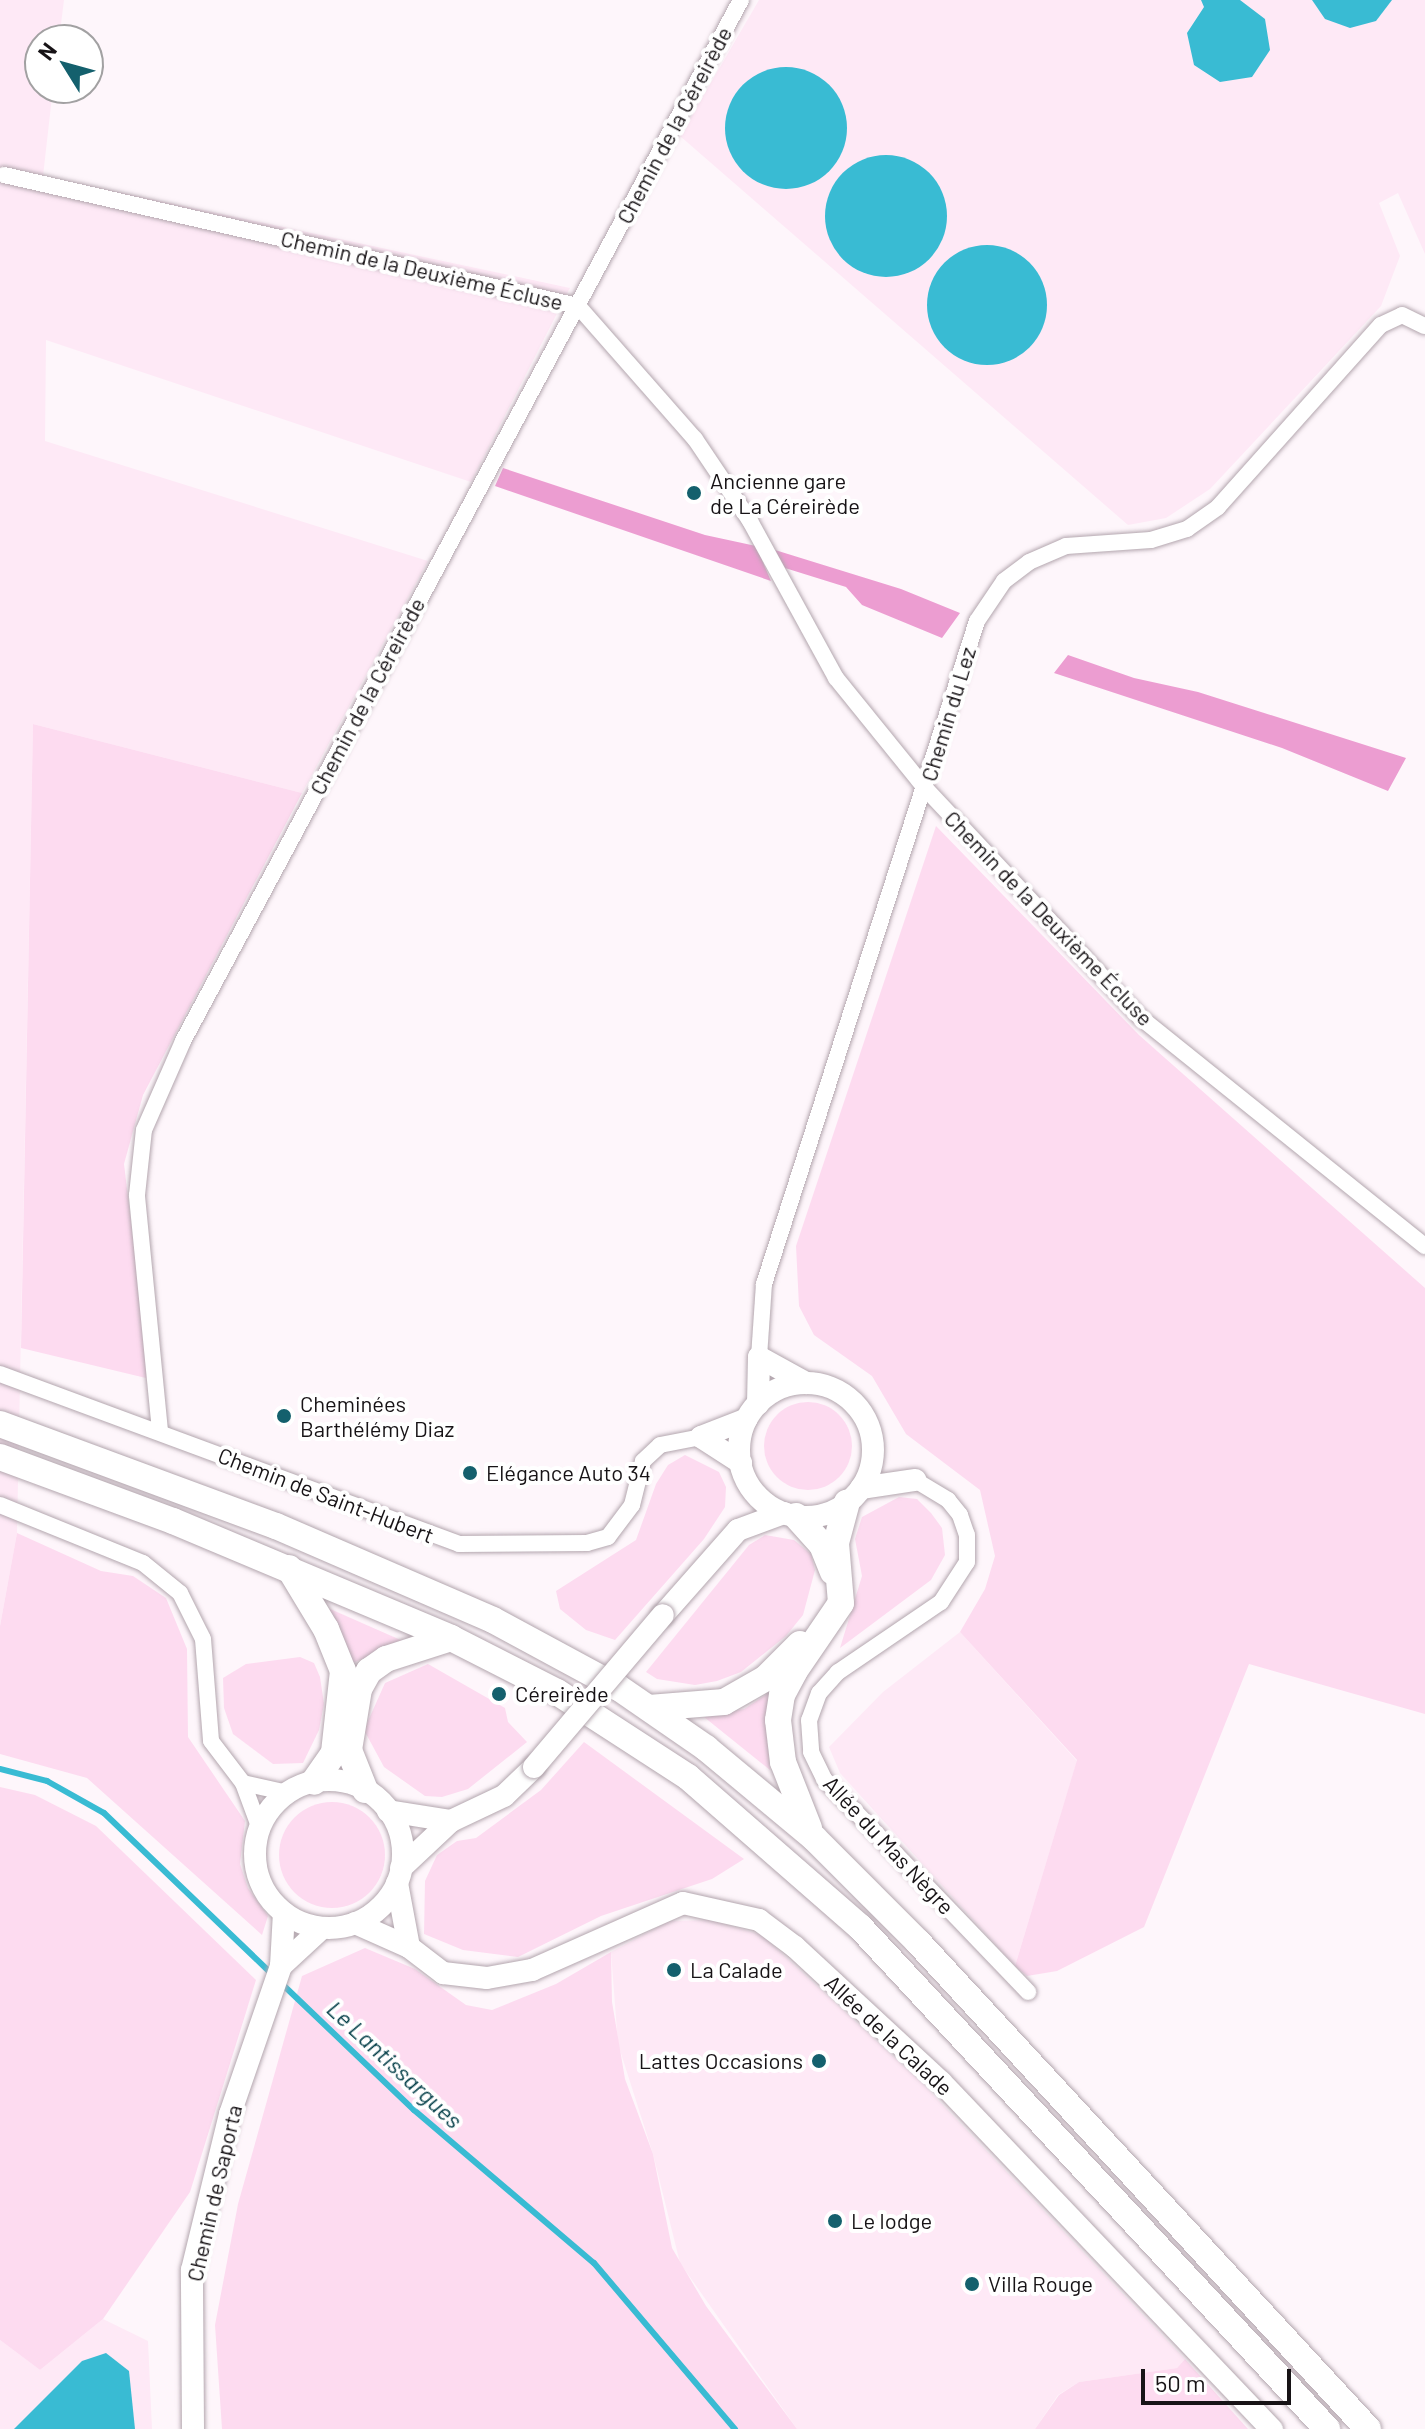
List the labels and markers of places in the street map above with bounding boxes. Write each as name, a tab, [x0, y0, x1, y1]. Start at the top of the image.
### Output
place label: Ancienne gare de La Céreirède	[710, 467, 860, 518]
marker: Ancienne gare de La Céreirède	[685, 484, 703, 502]
place label: Cheminées Barthélémy Diaz	[300, 1390, 454, 1442]
marker: Cheminées Barthélémy Diaz	[275, 1407, 293, 1425]
place label: Elégance Auto 34	[486, 1460, 651, 1486]
marker: Elégance Auto 34	[461, 1464, 479, 1482]
place label: Céreirède	[515, 1681, 609, 1707]
marker: Céreirède	[490, 1685, 508, 1703]
place label: La Calade	[690, 1957, 783, 1983]
marker: La Calade	[665, 1961, 683, 1979]
place label: Lattes Occasions	[639, 2048, 803, 2074]
marker: Lattes Occasions	[810, 2052, 828, 2070]
place label: Le lodge	[851, 2208, 932, 2234]
marker: Le lodge	[826, 2212, 844, 2230]
place label: Villa Rouge	[988, 2271, 1093, 2297]
marker: Villa Rouge	[963, 2275, 981, 2293]

